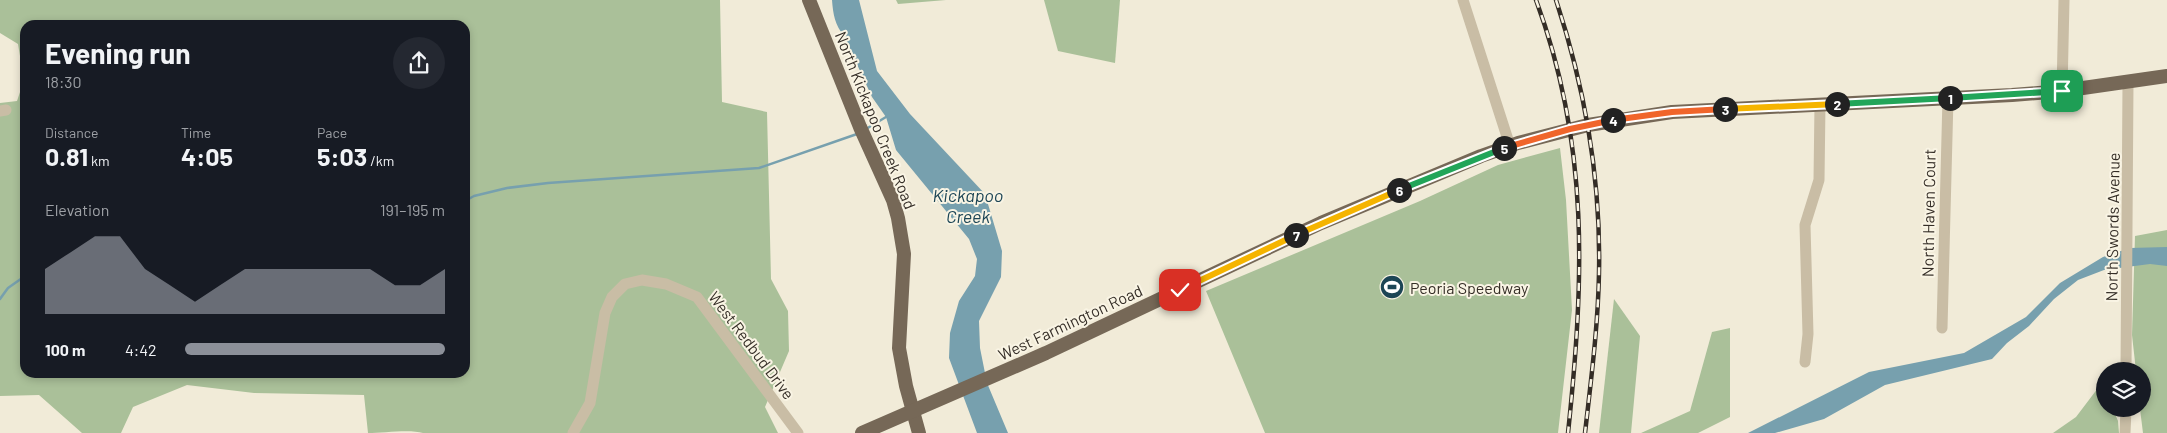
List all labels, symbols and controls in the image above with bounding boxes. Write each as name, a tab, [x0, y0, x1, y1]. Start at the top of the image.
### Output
street label: North Kickapoo Creek Road	[832, 28, 920, 212]
text: Evening run	[45, 36, 191, 70]
button: share	[393, 37, 445, 89]
pin	[2041, 70, 2083, 112]
text: 18:30	[45, 72, 82, 91]
icon: arrive	[2048, 77, 2076, 105]
pin: 1	[1938, 86, 1962, 110]
text: 1	[1948, 90, 1953, 107]
pin: 2	[1824, 92, 1850, 116]
pin: 3	[1712, 96, 1738, 122]
text: 2	[1834, 96, 1841, 113]
text: 3	[1722, 101, 1729, 118]
pin: 4	[1600, 108, 1626, 132]
text: 4	[1609, 112, 1618, 129]
text: Distance	[45, 124, 98, 141]
text: Time	[181, 124, 211, 141]
text: Pace	[317, 124, 347, 141]
pin: 5	[1492, 136, 1516, 160]
text: 5	[1501, 140, 1508, 157]
text: 0.81	[45, 141, 88, 171]
text: 4:05	[181, 141, 233, 171]
text: 5:03	[317, 141, 367, 171]
street label: North Haven Court	[1917, 149, 1939, 277]
text: km	[88, 152, 110, 169]
text: /km	[367, 152, 394, 169]
street label: North Swords Avenue	[2101, 152, 2123, 302]
pin: 6	[1386, 178, 1412, 202]
text: 6	[1396, 182, 1403, 199]
water label: Kickapoo Creek	[933, 184, 1003, 227]
text: Elevation	[45, 200, 109, 219]
text: 191–195 m	[380, 200, 445, 219]
pin: 7	[1284, 222, 1308, 248]
text: 7	[1293, 227, 1300, 244]
pin	[1159, 269, 1201, 311]
sports icon: Peoria Speedway	[1379, 274, 1405, 300]
icon: check	[1166, 276, 1194, 304]
place label: Peoria Speedway	[1410, 278, 1529, 297]
street label: West Farmington Road	[995, 280, 1145, 364]
street label: West Redbud Drive	[705, 287, 799, 403]
text: 100 m	[45, 340, 85, 359]
text: 4:42	[125, 340, 157, 359]
map controls	[2096, 362, 2151, 417]
button: layers	[2096, 362, 2151, 417]

